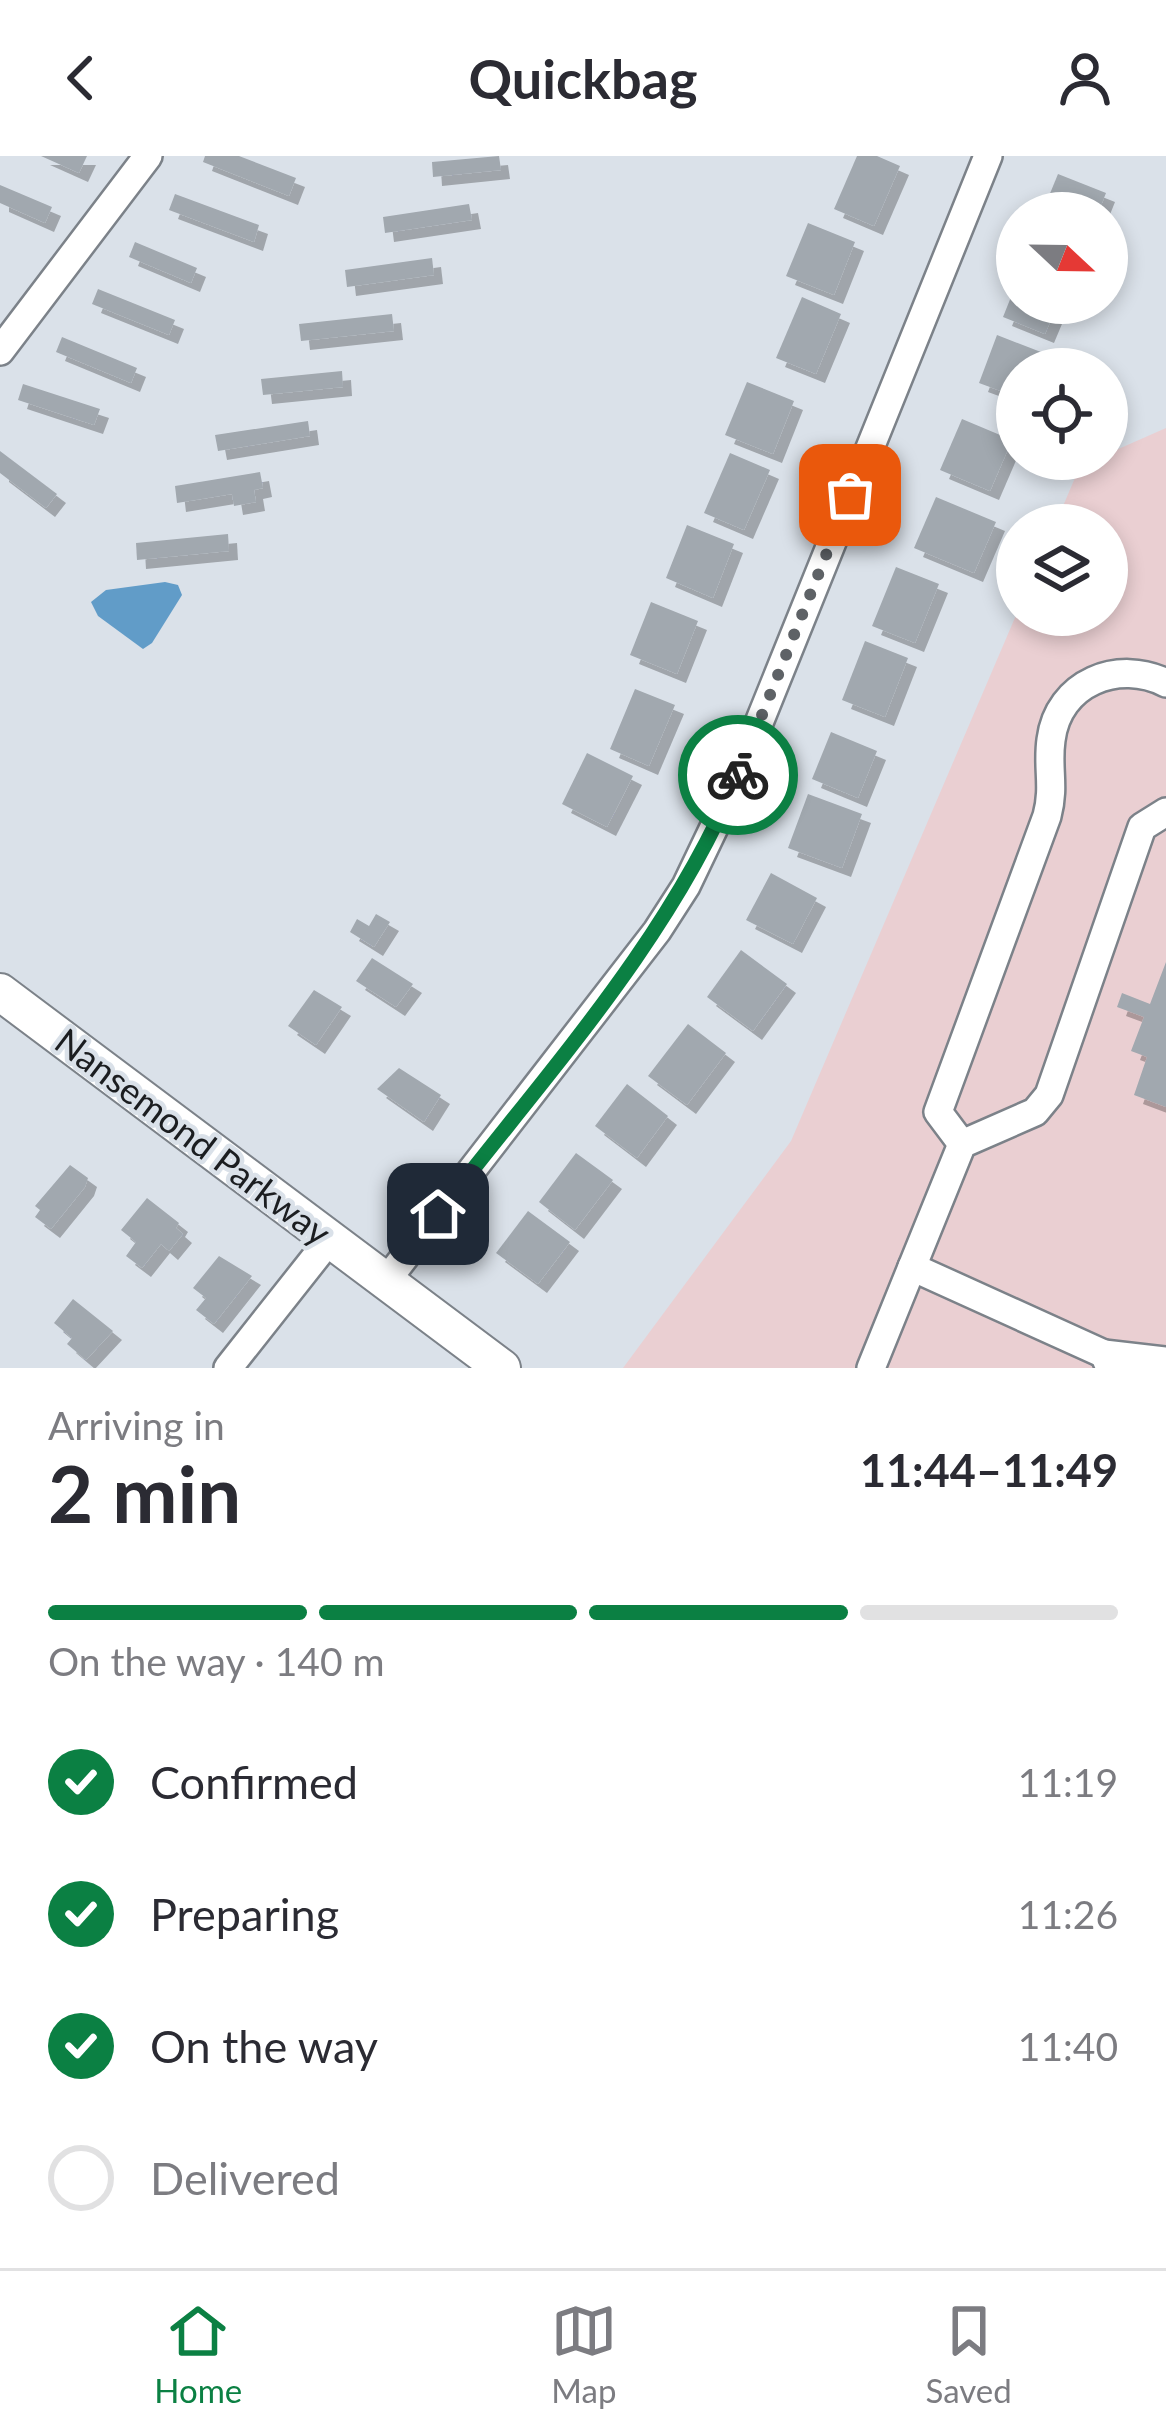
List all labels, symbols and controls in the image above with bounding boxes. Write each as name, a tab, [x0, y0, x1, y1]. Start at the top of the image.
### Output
icon: back	[48, 45, 114, 111]
icon: person	[1052, 45, 1118, 111]
text: Quickbag	[469, 46, 697, 111]
north arrow	[996, 192, 1128, 324]
map controls	[996, 192, 1128, 636]
button: locate	[996, 348, 1128, 480]
pin	[799, 444, 901, 546]
icon: bag	[817, 462, 883, 528]
button: layers	[996, 504, 1128, 636]
courier	[678, 715, 798, 835]
icon: bike	[705, 742, 771, 808]
street label: Nansemond Parkway	[47, 1018, 340, 1254]
pin	[387, 1163, 489, 1265]
icon: home	[405, 1181, 471, 1247]
text: Arriving in	[48, 1402, 225, 1448]
text: 11:44–11:49	[860, 1443, 1118, 1497]
text: 2 min	[48, 1446, 241, 1540]
text: On the way · 140 m	[48, 1638, 385, 1684]
icon: check	[48, 1749, 114, 1815]
text: Confirmed	[150, 1755, 358, 1809]
text: 11:19	[1018, 1759, 1118, 1805]
icon: check	[48, 1881, 114, 1947]
text: Preparing	[150, 1887, 339, 1941]
text: 11:26	[1018, 1891, 1118, 1937]
icon: check	[48, 2013, 114, 2079]
text: On the way	[150, 2019, 378, 2073]
text: 11:40	[1018, 2023, 1118, 2069]
text: Delivered	[150, 2151, 340, 2205]
tab: Home	[154, 2298, 242, 2410]
tab: Map	[551, 2298, 617, 2410]
tab: Saved	[925, 2298, 1012, 2410]

